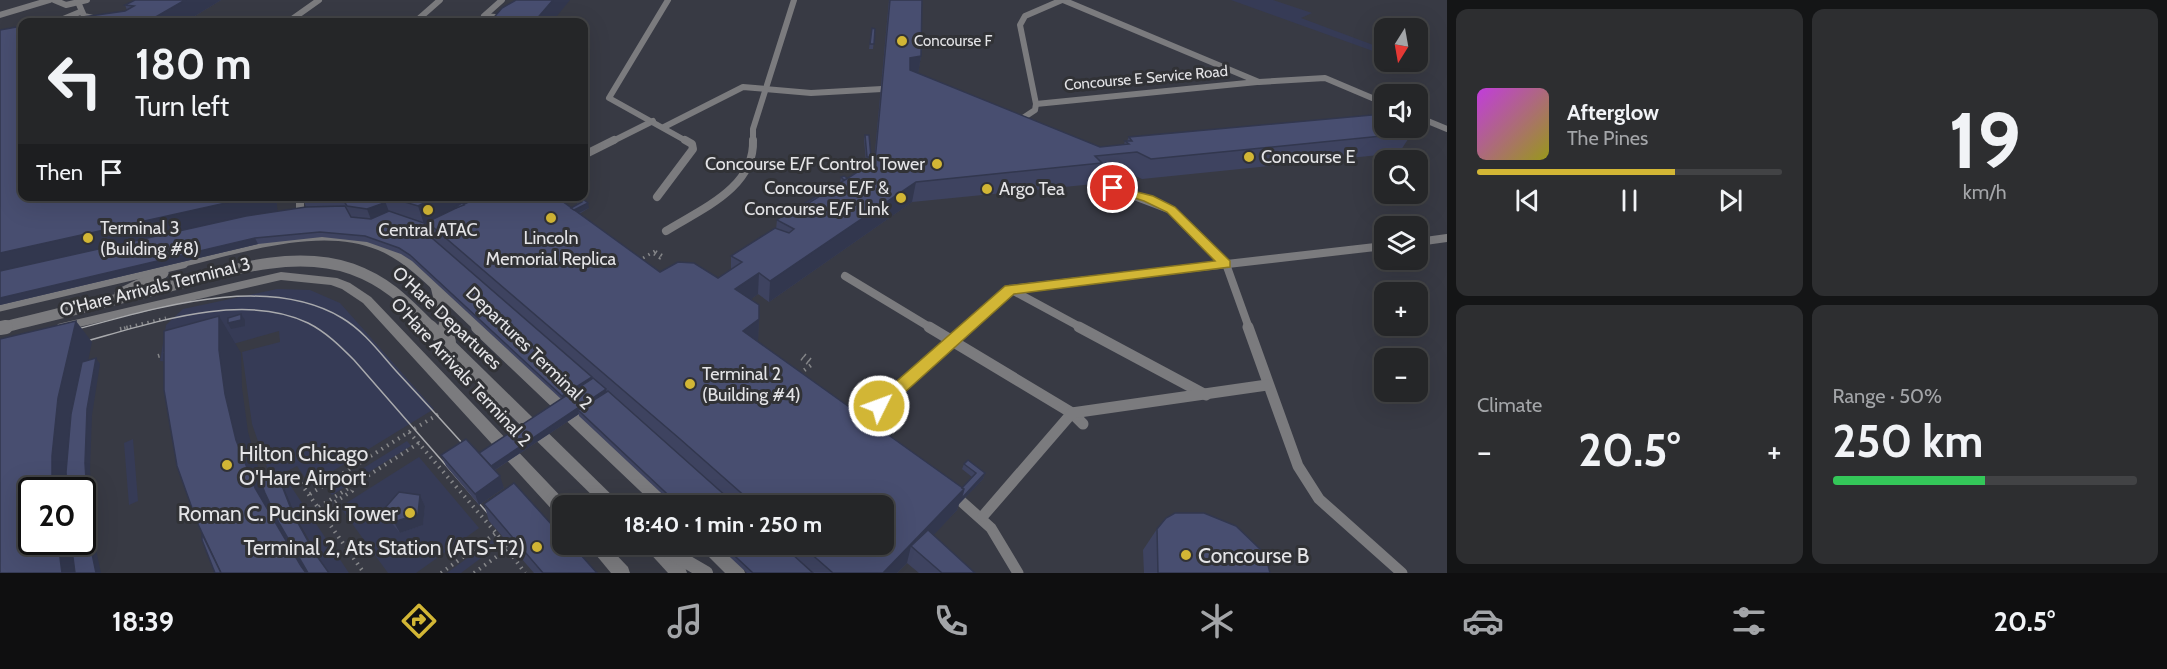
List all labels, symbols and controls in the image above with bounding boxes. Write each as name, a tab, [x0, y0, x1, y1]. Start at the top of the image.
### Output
north arrow	[1374, 18, 1428, 72]
map controls	[1374, 18, 1428, 402]
place label: Concourse F	[914, 32, 992, 50]
marker: Concourse F	[895, 34, 909, 48]
text: 180 m	[135, 38, 251, 90]
icon: left	[36, 42, 114, 120]
street label: Concourse E Service Road	[1063, 62, 1229, 94]
button: sound	[1374, 84, 1428, 138]
text: Turn left	[135, 90, 229, 123]
text: 19	[1948, 93, 2021, 188]
text: Afterglow	[1567, 99, 1659, 126]
text: The Pines	[1567, 126, 1648, 150]
place label: Concourse E	[1261, 146, 1356, 168]
marker: Concourse E	[1242, 150, 1256, 164]
button: search	[1374, 150, 1428, 204]
place label: Concourse E/F Control Tower	[705, 153, 925, 175]
icon: arrive	[95, 156, 128, 189]
marker: Concourse E/F Control Tower	[930, 157, 944, 171]
text: Then	[36, 159, 83, 186]
pin	[1087, 162, 1138, 213]
icon: arrive	[1096, 171, 1129, 204]
place label: Concourse E/F & Concourse E/F Link	[744, 177, 890, 220]
place label: Argo Tea	[999, 178, 1065, 200]
text: km/h	[1963, 180, 2007, 204]
marker: Argo Tea	[980, 182, 994, 196]
icon: previous	[1511, 184, 1544, 217]
icon: pause	[1613, 184, 1646, 217]
icon: next	[1714, 184, 1747, 217]
marker: Concourse E/F & Concourse E/F Link	[894, 191, 908, 205]
marker: Central ATAC	[421, 203, 435, 217]
marker: Lincoln Memorial Replica	[544, 211, 558, 225]
button: layers	[1374, 216, 1428, 270]
place label: Terminal 3 (Building #8)	[100, 217, 199, 260]
place label: Central ATAC	[378, 219, 478, 241]
place label: Lincoln Memorial Replica	[486, 227, 617, 270]
marker: Terminal 3 (Building #8)	[81, 231, 95, 245]
street label: O'Hare Arrivals Terminal 3	[57, 253, 253, 321]
street label: O'Hare Departures	[388, 262, 506, 374]
street label: Departures Terminal 2	[461, 282, 597, 414]
button: +	[1374, 282, 1428, 336]
street label: O'Hare Arrivals Terminal 2	[386, 293, 536, 451]
button: −	[1374, 348, 1428, 402]
place label: Terminal 2 (Building #4)	[702, 363, 801, 406]
position arrow	[847, 374, 911, 438]
marker: Terminal 2 (Building #4)	[683, 377, 697, 391]
text: Range · 50%	[1833, 384, 1942, 408]
text: Climate	[1477, 393, 1542, 417]
text: 250 km	[1833, 414, 1983, 468]
text: 20.5°	[1578, 423, 1680, 477]
text: −	[1477, 431, 1492, 471]
text: +	[1767, 431, 1782, 471]
place label: Hilton Chicago O'Hare Airport	[239, 441, 368, 490]
marker: Hilton Chicago O'Hare Airport	[220, 458, 234, 472]
speed limit sign: 20	[18, 477, 96, 555]
place label: Roman C. Pucinski Tower	[178, 501, 398, 526]
marker: Roman C. Pucinski Tower	[403, 506, 417, 520]
text: 18:40 · 1 min · 250 m	[624, 511, 822, 538]
place label: Terminal 2, Ats Station (ATS-T2)	[243, 535, 525, 560]
marker: Terminal 2, Ats Station (ATS-T2)	[530, 540, 544, 554]
place label: Concourse B	[1198, 543, 1309, 568]
marker: Concourse B	[1179, 548, 1193, 562]
icon: directions	[398, 600, 440, 642]
icon: music	[664, 600, 706, 642]
icon: phone	[930, 600, 972, 642]
icon: climate	[1196, 600, 1238, 642]
icon: car	[1462, 600, 1504, 642]
icon: filters	[1728, 600, 1770, 642]
text: 18:39	[112, 605, 174, 638]
text: 20.5°	[1994, 605, 2055, 638]

